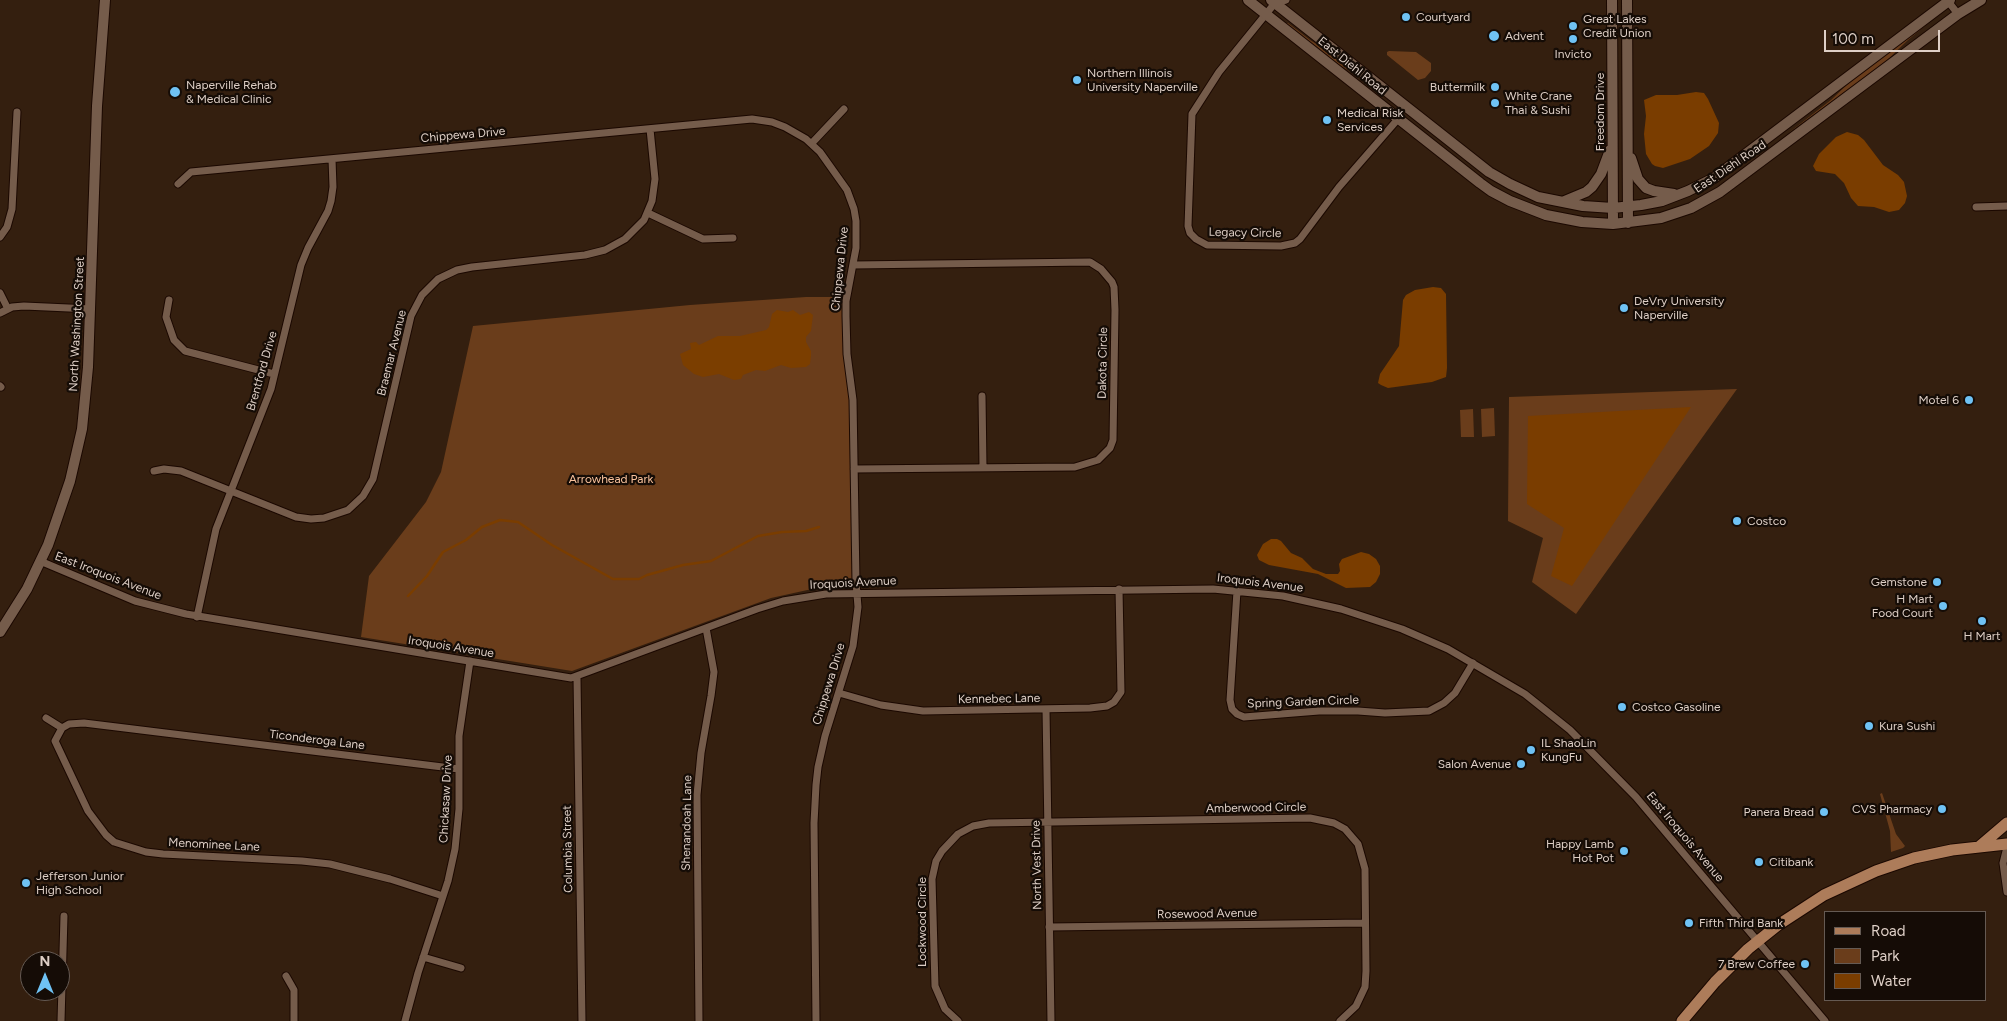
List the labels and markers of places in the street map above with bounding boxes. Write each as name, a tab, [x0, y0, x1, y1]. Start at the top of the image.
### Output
place label: Courtyard	[1416, 10, 1470, 24]
marker: Courtyard	[1400, 11, 1412, 23]
place label: Great Lakes Credit Union	[1583, 12, 1651, 40]
marker: Great Lakes Credit Union	[1567, 20, 1579, 32]
marker: Advent	[1487, 29, 1501, 43]
place label: Advent	[1505, 29, 1544, 43]
marker: Invicto	[1567, 33, 1579, 45]
place label: Invicto	[1555, 47, 1591, 61]
place label: Northern Illinois University Naperville	[1087, 66, 1198, 94]
marker: Northern Illinois University Naperville	[1071, 74, 1083, 86]
place label: Naperville Rehab & Medical Clinic	[186, 78, 277, 106]
place label: Buttermilk	[1430, 80, 1485, 94]
marker: Buttermilk	[1489, 81, 1501, 93]
marker: Naperville Rehab & Medical Clinic	[168, 85, 182, 99]
place label: White Crane Thai & Sushi	[1505, 89, 1572, 117]
marker: White Crane Thai & Sushi	[1489, 97, 1501, 109]
place label: Medical Risk Services	[1337, 106, 1403, 134]
marker: Medical Risk Services	[1321, 114, 1333, 126]
place label: DeVry University Naperville	[1634, 294, 1724, 322]
marker: DeVry University Naperville	[1618, 302, 1630, 314]
place label: Motel 6	[1918, 393, 1959, 407]
marker: Motel 6	[1963, 394, 1975, 406]
place label: Costco	[1747, 514, 1786, 528]
marker: Costco	[1731, 515, 1743, 527]
place label: Gemstone	[1871, 575, 1927, 589]
marker: Gemstone	[1931, 576, 1943, 588]
place label: H Mart Food Court	[1872, 592, 1933, 620]
marker: H Mart Food Court	[1937, 600, 1949, 612]
marker: H Mart	[1976, 615, 1988, 627]
place label: H Mart	[1964, 629, 2000, 643]
place label: Costco Gasoline	[1632, 700, 1721, 714]
marker: Costco Gasoline	[1616, 701, 1628, 713]
place label: Kura Sushi	[1879, 719, 1935, 733]
marker: Kura Sushi	[1863, 720, 1875, 732]
place label: IL ShaoLin KungFu	[1541, 736, 1596, 764]
marker: IL ShaoLin KungFu	[1525, 744, 1537, 756]
place label: Salon Avenue	[1438, 757, 1511, 771]
marker: Salon Avenue	[1515, 758, 1527, 770]
place label: CVS Pharmacy	[1852, 802, 1932, 816]
marker: CVS Pharmacy	[1936, 803, 1948, 815]
place label: Panera Bread	[1744, 805, 1814, 819]
marker: Panera Bread	[1818, 806, 1830, 818]
place label: Happy Lamb Hot Pot	[1546, 837, 1614, 865]
marker: Happy Lamb Hot Pot	[1618, 845, 1630, 857]
place label: Citibank	[1769, 855, 1813, 869]
marker: Citibank	[1753, 856, 1765, 868]
place label: Jefferson Junior High School	[36, 869, 124, 897]
marker: Jefferson Junior High School	[20, 877, 32, 889]
place label: Fifth Third Bank	[1699, 916, 1783, 930]
marker: Fifth Third Bank	[1683, 917, 1695, 929]
place label: 7 Brew Coffee	[1718, 957, 1795, 971]
marker: 7 Brew Coffee	[1799, 958, 1811, 970]

